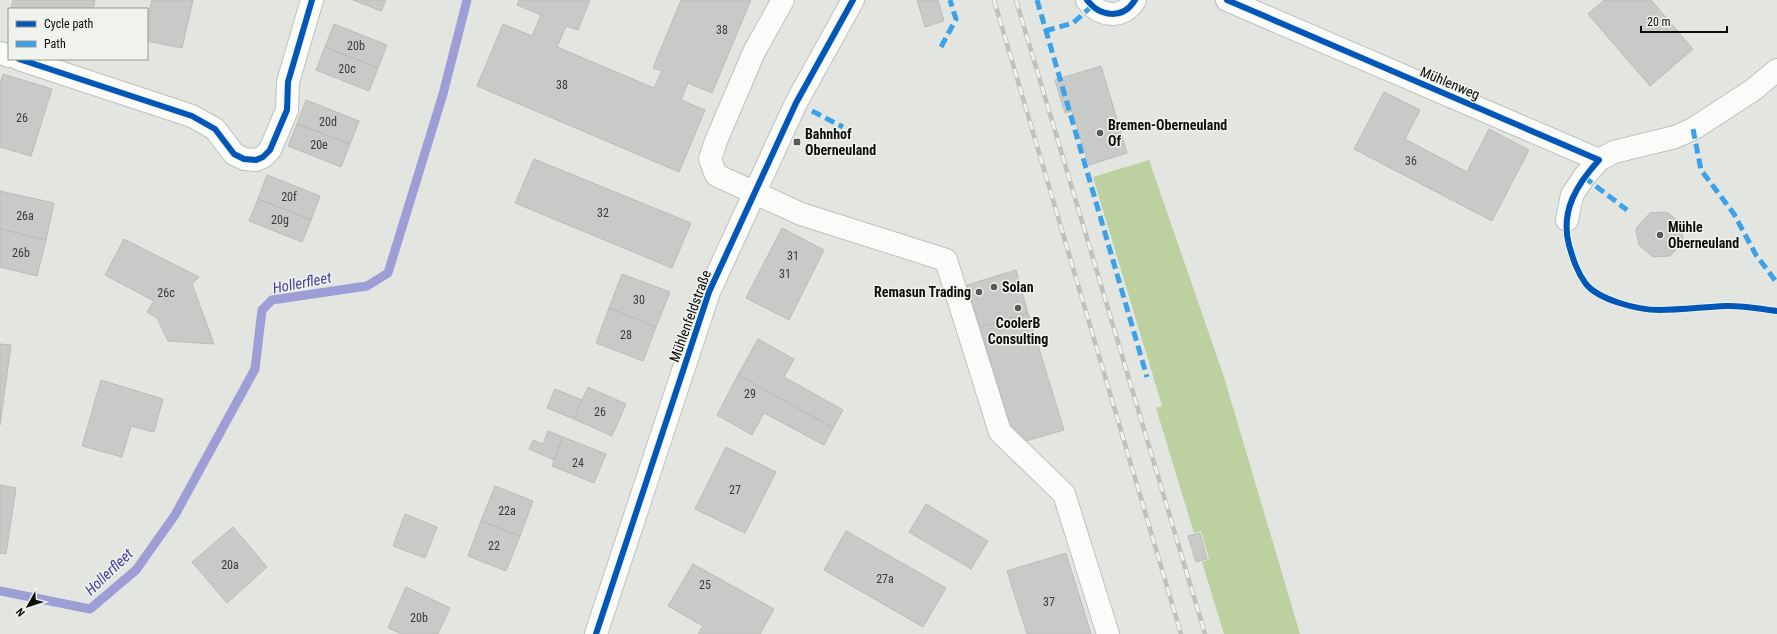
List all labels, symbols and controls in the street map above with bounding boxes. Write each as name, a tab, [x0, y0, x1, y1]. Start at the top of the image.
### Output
legend	[8, 8, 148, 60]
scale bar	[1641, 8, 1727, 34]
text: 20 m	[1647, 15, 1671, 29]
text: Cycle path	[44, 17, 94, 31]
house number: 38	[716, 23, 728, 37]
text: Path	[44, 37, 66, 51]
house number: 20b	[347, 39, 365, 53]
house number: 20c	[338, 62, 356, 76]
street label: Mühlenweg	[1418, 63, 1482, 103]
house number: 38	[556, 78, 568, 92]
house number: 26	[16, 111, 28, 125]
house number: 20d	[319, 115, 337, 129]
place label: Bremen-Oberneuland Of	[1108, 117, 1227, 149]
place label: Bahnhof Oberneuland	[805, 126, 876, 158]
marker: Bremen-Oberneuland Of	[1095, 128, 1105, 138]
marker: Bahnhof Oberneuland	[792, 137, 802, 147]
house number: 20e	[310, 138, 328, 152]
house number: 36	[1405, 154, 1417, 168]
house number: 20f	[281, 190, 297, 204]
house number: 32	[597, 206, 609, 220]
house number: 26a	[16, 209, 34, 223]
house number: 20g	[271, 213, 289, 227]
place label: Mühle Oberneuland	[1668, 219, 1739, 251]
marker: Mühle Oberneuland	[1655, 230, 1665, 240]
house number: 26b	[12, 246, 30, 260]
house number: 31	[787, 249, 799, 263]
street label: Mühlenfeldstraße	[666, 267, 714, 364]
house number: 31	[779, 267, 791, 281]
water label: Hollerfleet	[271, 268, 334, 298]
place label: Solan	[1002, 279, 1034, 295]
marker: Solan	[989, 282, 999, 292]
place label: Remasun Trading	[874, 284, 971, 300]
house number: 26c	[157, 286, 175, 300]
marker: Remasun Trading	[974, 287, 984, 297]
house number: 30	[633, 293, 645, 307]
marker: CoolerB Consulting	[1013, 303, 1023, 313]
place label: CoolerB Consulting	[988, 315, 1048, 347]
house number: 28	[620, 328, 632, 342]
house number: 29	[744, 387, 756, 401]
house number: 26	[594, 405, 606, 419]
house number: 24	[572, 456, 584, 470]
house number: 27	[729, 483, 741, 497]
house number: 22a	[498, 504, 516, 518]
house number: 22	[488, 539, 500, 553]
water label: Hollerfleet	[81, 544, 137, 599]
house number: 20a	[221, 558, 239, 572]
house number: 27a	[876, 572, 894, 586]
house number: 25	[699, 578, 711, 592]
north arrow	[8, 586, 48, 626]
house number: 37	[1043, 595, 1055, 609]
text: N	[13, 605, 28, 619]
house number: 20b	[410, 611, 428, 625]

